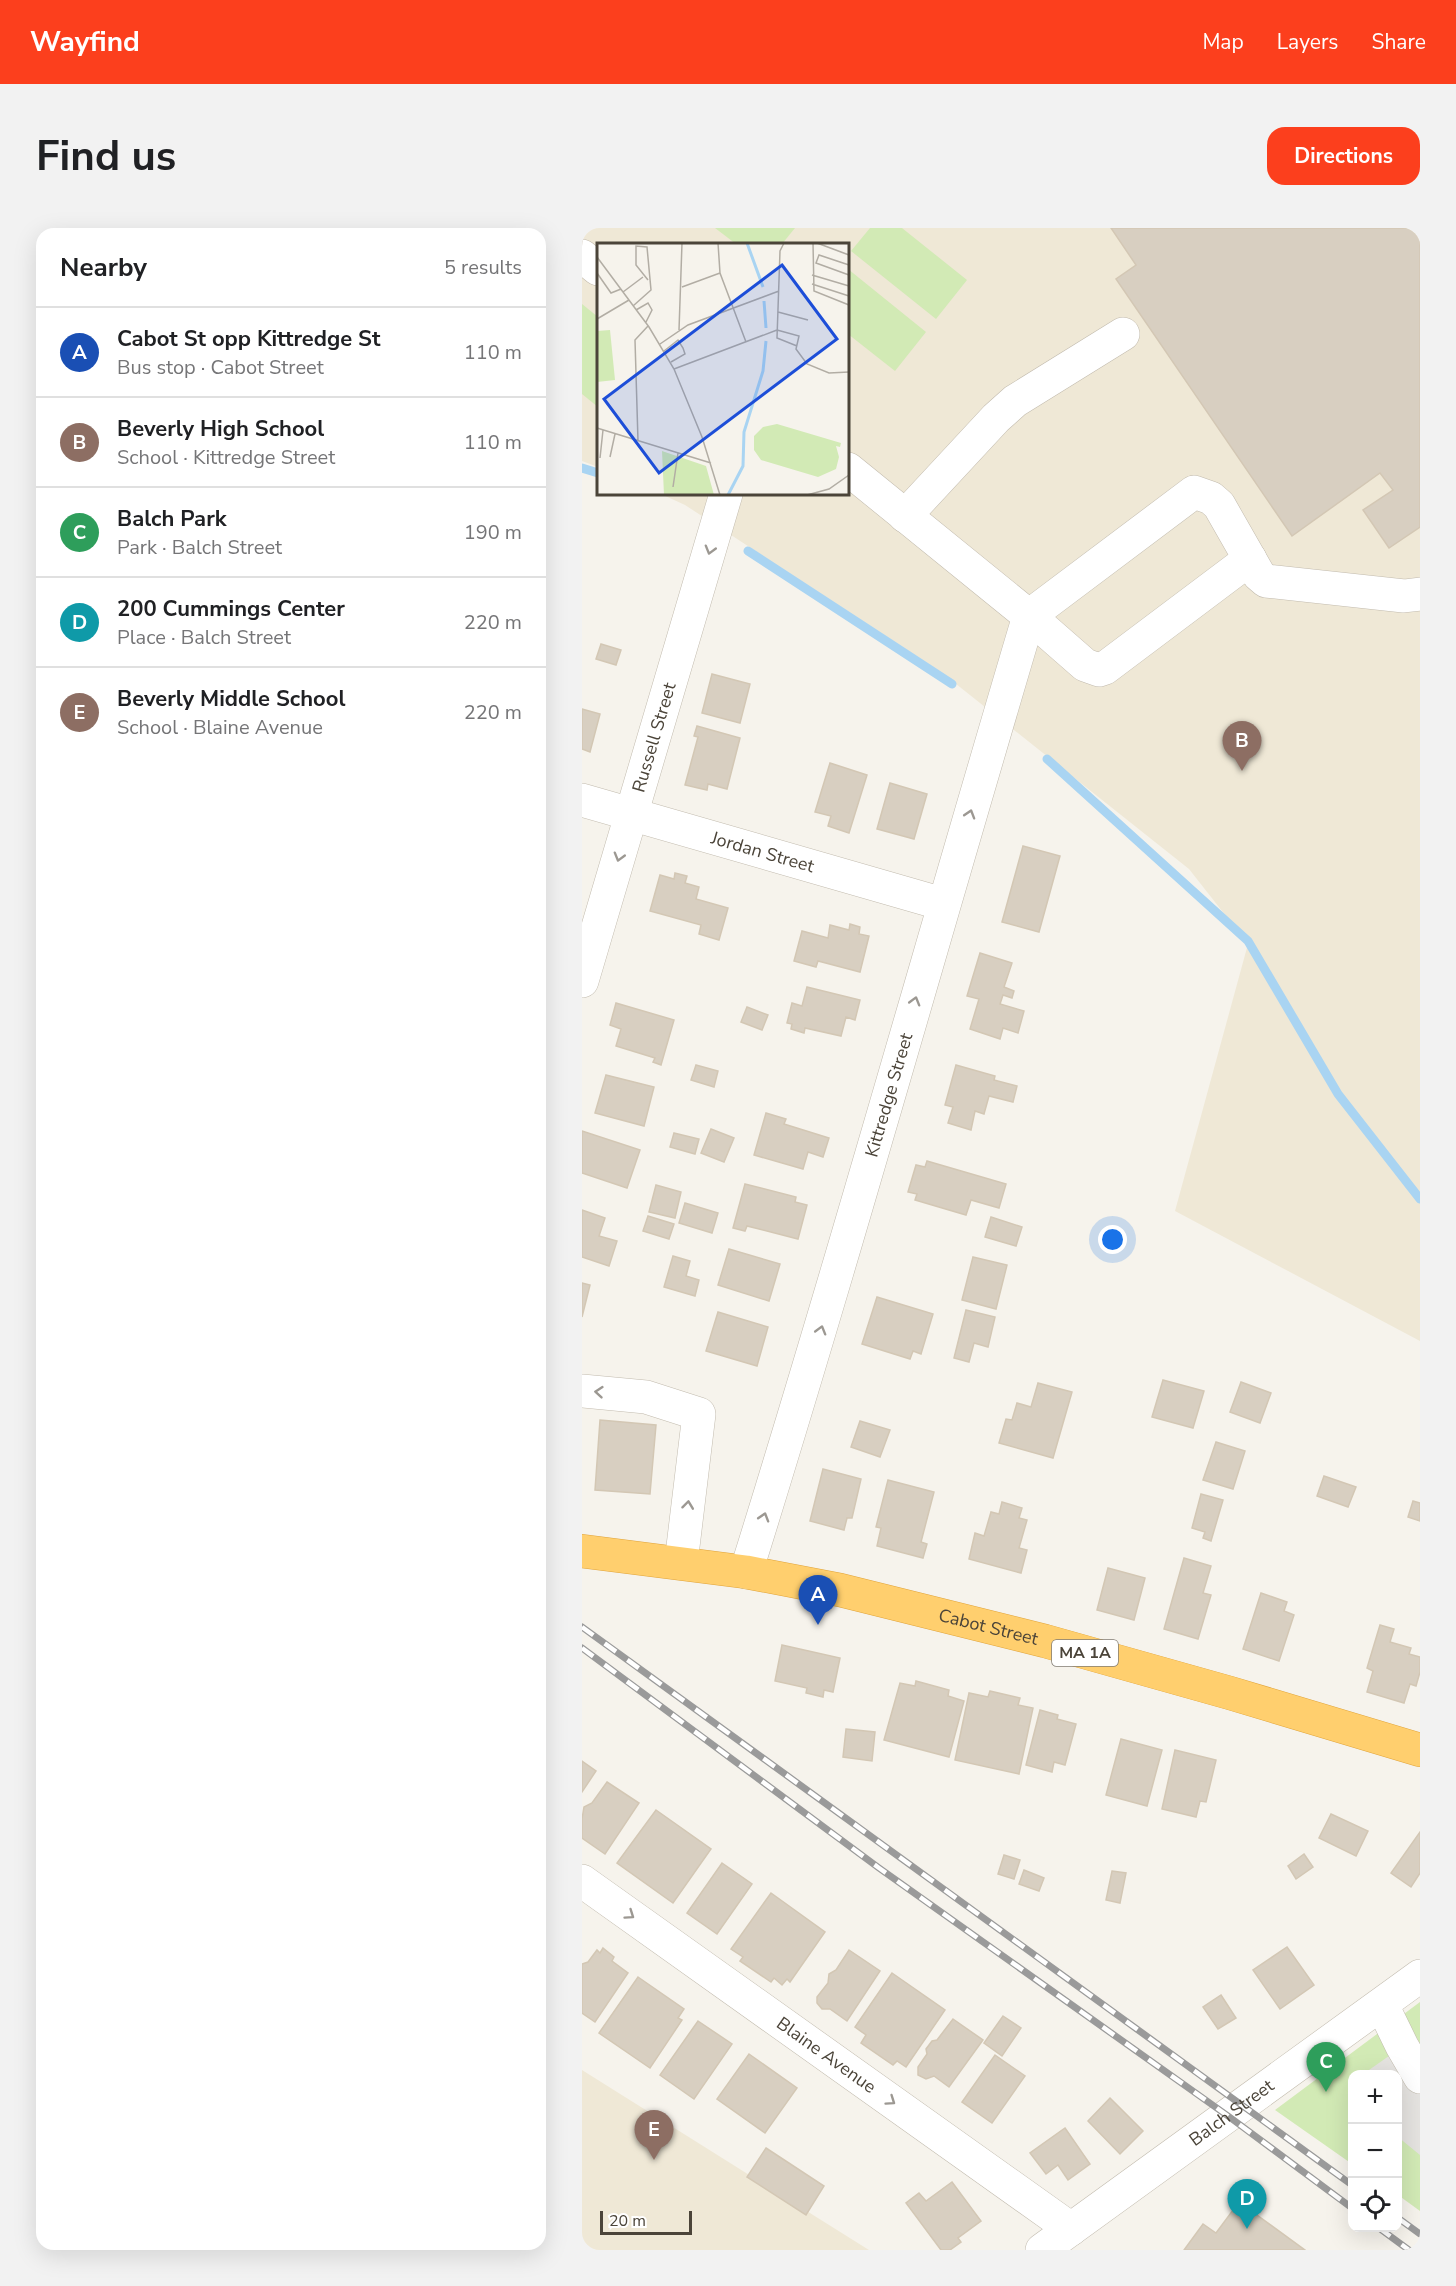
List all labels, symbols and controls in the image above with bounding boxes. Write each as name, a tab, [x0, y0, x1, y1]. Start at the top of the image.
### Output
text: Wayfind	[30, 23, 140, 61]
text: Map	[1202, 28, 1244, 56]
text: Layers	[1277, 28, 1338, 56]
text: Share	[1371, 28, 1426, 56]
button: Directions	[1267, 127, 1420, 185]
text: Find us	[36, 128, 176, 185]
inset map	[597, 243, 849, 495]
text: Nearby	[60, 250, 147, 285]
text: 5 results	[444, 254, 522, 281]
text: Cabot St opp Kittredge St	[117, 324, 380, 354]
text: A	[72, 339, 87, 366]
text: 110 m	[464, 339, 522, 366]
text: Bus stop · Cabot Street	[117, 354, 324, 381]
text: Beverly High School	[117, 414, 324, 444]
text: B	[73, 429, 86, 456]
text: 110 m	[464, 429, 522, 456]
text: School · Kittredge Street	[117, 444, 335, 471]
text: Balch Park	[117, 504, 227, 534]
text: C	[73, 519, 86, 546]
text: 190 m	[464, 519, 522, 546]
text: Park · Balch Street	[117, 534, 282, 561]
one-way arrow	[705, 544, 717, 555]
text: 200 Cummings Center	[117, 594, 345, 624]
text: D	[72, 609, 87, 636]
text: 220 m	[464, 609, 522, 636]
text: Place · Balch Street	[117, 624, 291, 651]
street label: Russell Street	[626, 679, 682, 795]
text: Beverly Middle School	[117, 684, 345, 714]
text: E	[74, 699, 85, 726]
text: 220 m	[464, 699, 522, 726]
text: School · Blaine Avenue	[117, 714, 323, 741]
pin: B	[1222, 722, 1262, 771]
one-way arrow	[963, 809, 975, 820]
street label: Jordan Street	[707, 826, 818, 878]
one-way arrow	[614, 851, 626, 862]
one-way arrow	[908, 996, 920, 1007]
street label: Kittredge Street	[859, 1029, 919, 1160]
your location	[1098, 1225, 1127, 1254]
one-way arrow	[814, 1325, 826, 1336]
one-way arrow	[595, 1386, 604, 1399]
one-way arrow	[681, 1501, 694, 1510]
one-way arrow	[757, 1512, 769, 1523]
pin: A	[798, 1576, 838, 1625]
street label: Cabot Street	[936, 1603, 1041, 1651]
road number: MA 1A	[1052, 1640, 1118, 1666]
one-way arrow	[623, 1908, 634, 1919]
street label: Blaine Avenue	[772, 2011, 881, 2099]
pin: C	[1306, 2042, 1346, 2092]
map controls	[1348, 2070, 1402, 2232]
button: +	[1348, 2070, 1402, 2124]
street label: Balch Street	[1184, 2073, 1279, 2152]
one-way arrow	[885, 2094, 896, 2105]
pin: E	[634, 2110, 674, 2160]
button: −	[1348, 2124, 1402, 2178]
button: locate	[1348, 2178, 1402, 2232]
pin: D	[1228, 2180, 1266, 2229]
scale bar	[600, 2208, 692, 2236]
text: 20 m	[609, 2210, 646, 2232]

